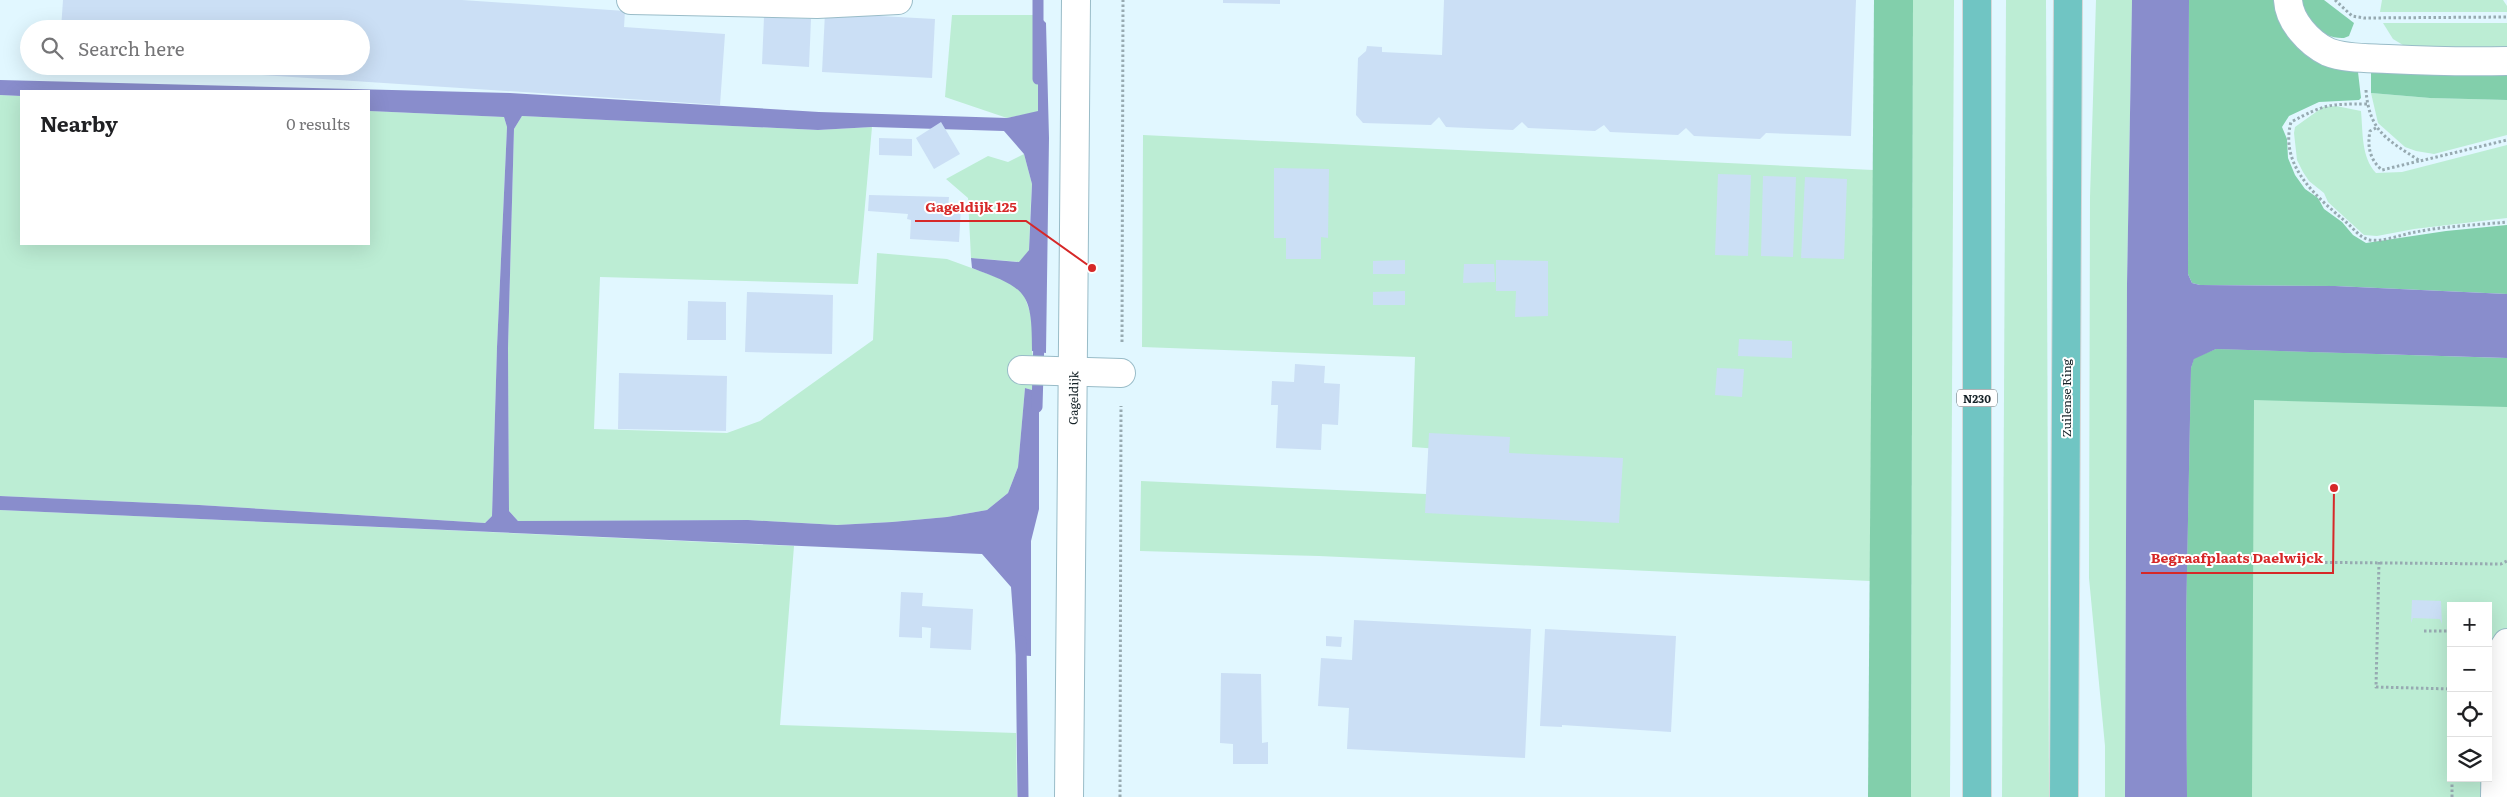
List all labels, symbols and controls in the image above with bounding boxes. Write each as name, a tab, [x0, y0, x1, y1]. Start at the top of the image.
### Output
search box	[20, 20, 370, 75]
icon: search	[38, 34, 66, 62]
text: Search here	[78, 34, 185, 62]
text: Nearby	[40, 107, 118, 138]
text: 0 results	[286, 111, 350, 135]
callout: Gageldijk 125	[915, 192, 1026, 221]
text: Gageldijk 125	[925, 196, 1017, 216]
street label: Zuilense Ring	[2057, 358, 2075, 437]
street label: Gageldijk	[1064, 370, 1082, 425]
road number: N230	[1957, 389, 1997, 406]
callout: Begraafplaats Daelwijck	[2141, 544, 2333, 573]
text: Begraafplaats Daelwijck	[2151, 547, 2324, 567]
map controls	[2447, 602, 2492, 782]
button: +	[2447, 602, 2492, 647]
button: −	[2447, 647, 2492, 692]
button: locate	[2447, 692, 2492, 737]
button: layers	[2447, 737, 2492, 782]

